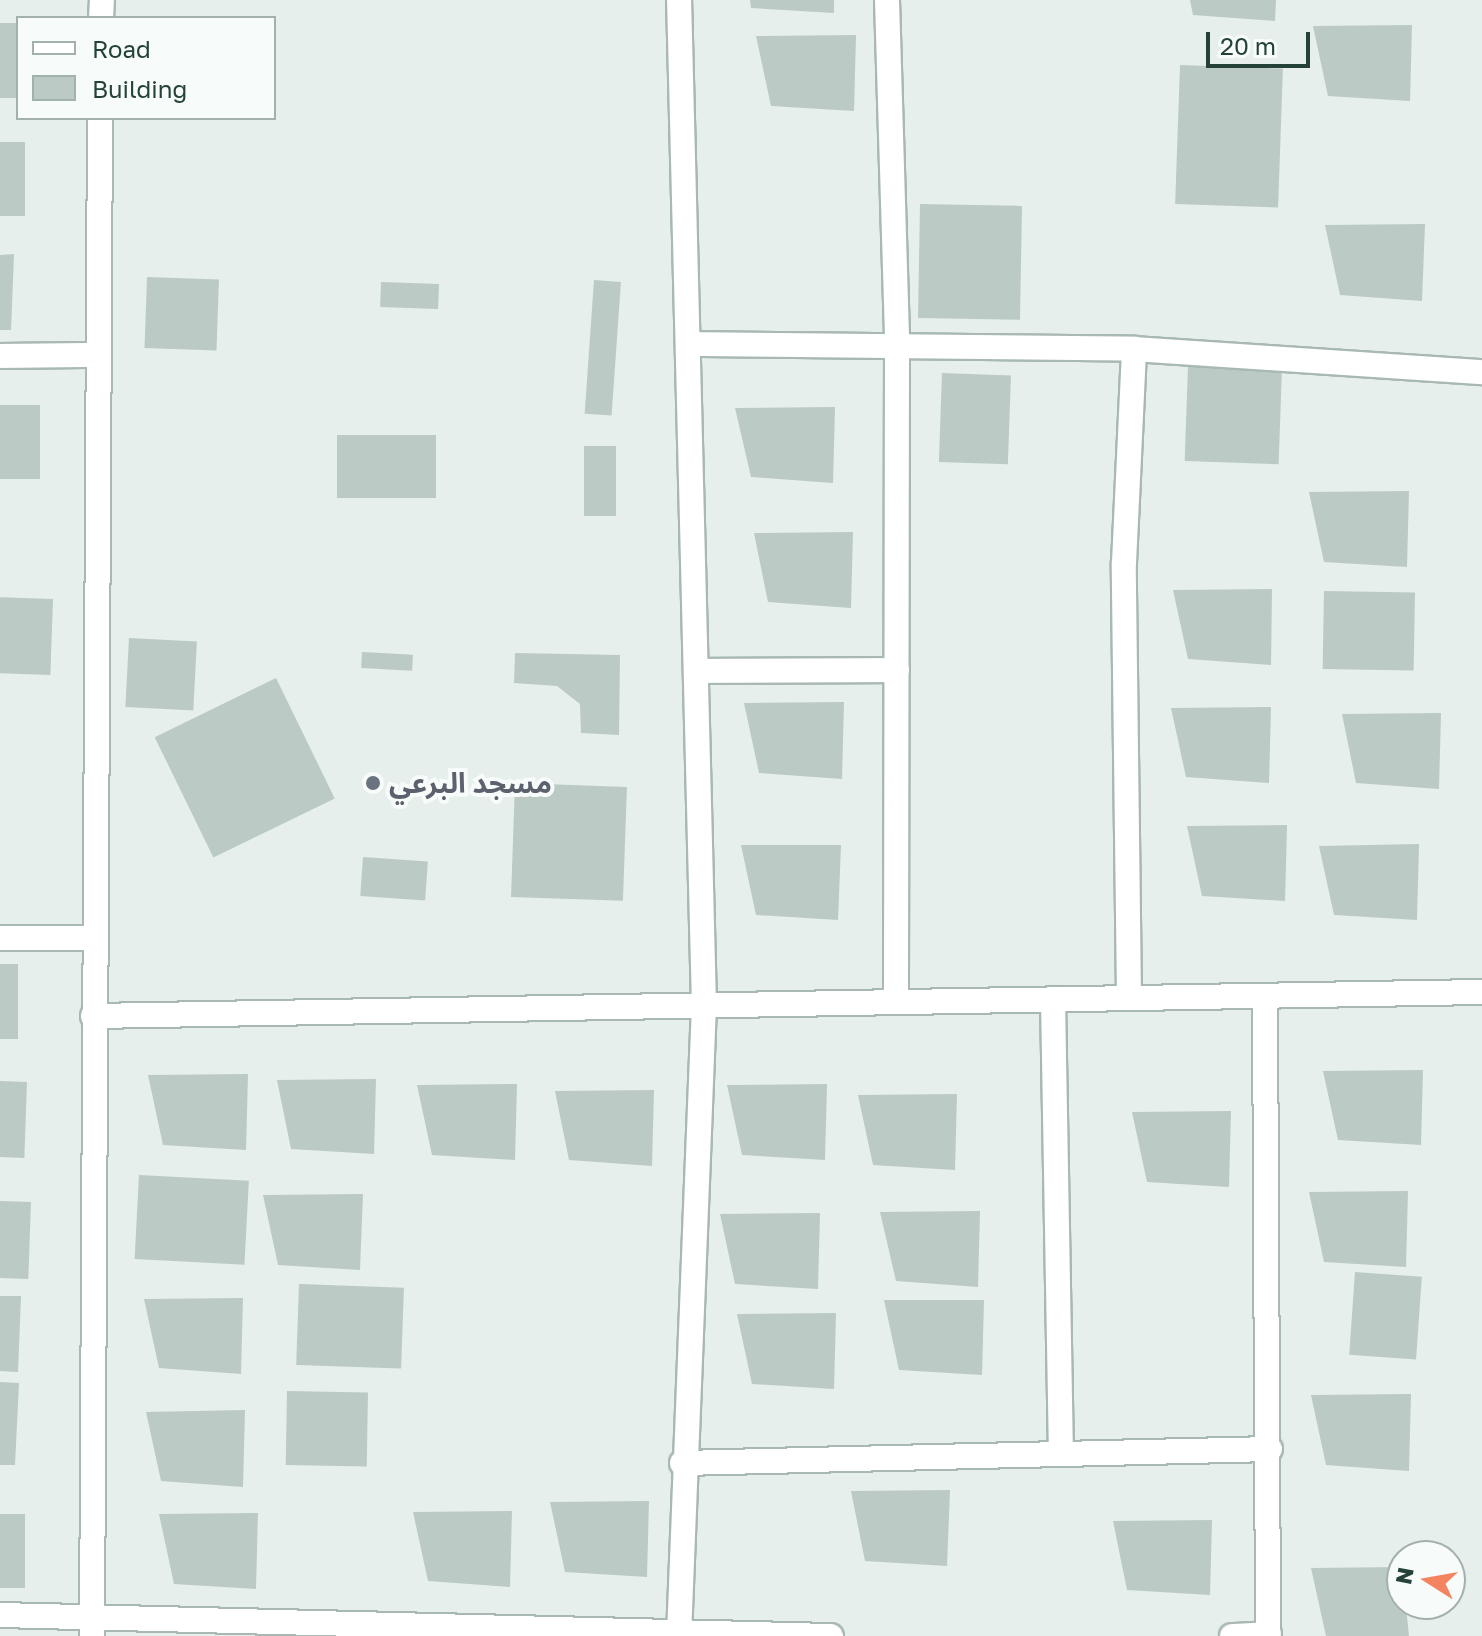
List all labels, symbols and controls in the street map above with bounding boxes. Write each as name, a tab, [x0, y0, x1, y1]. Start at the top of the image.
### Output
legend	[16, 16, 276, 120]
scale bar	[1210, 16, 1314, 66]
text: 20 m	[1220, 31, 1276, 60]
text: Road	[92, 34, 151, 63]
text: Building	[92, 74, 187, 103]
place label: مسجد البرعي	[389, 766, 552, 800]
marker: مسجد البرعي	[364, 774, 382, 792]
north arrow	[1386, 1540, 1466, 1620]
text: N	[1389, 1565, 1419, 1587]

